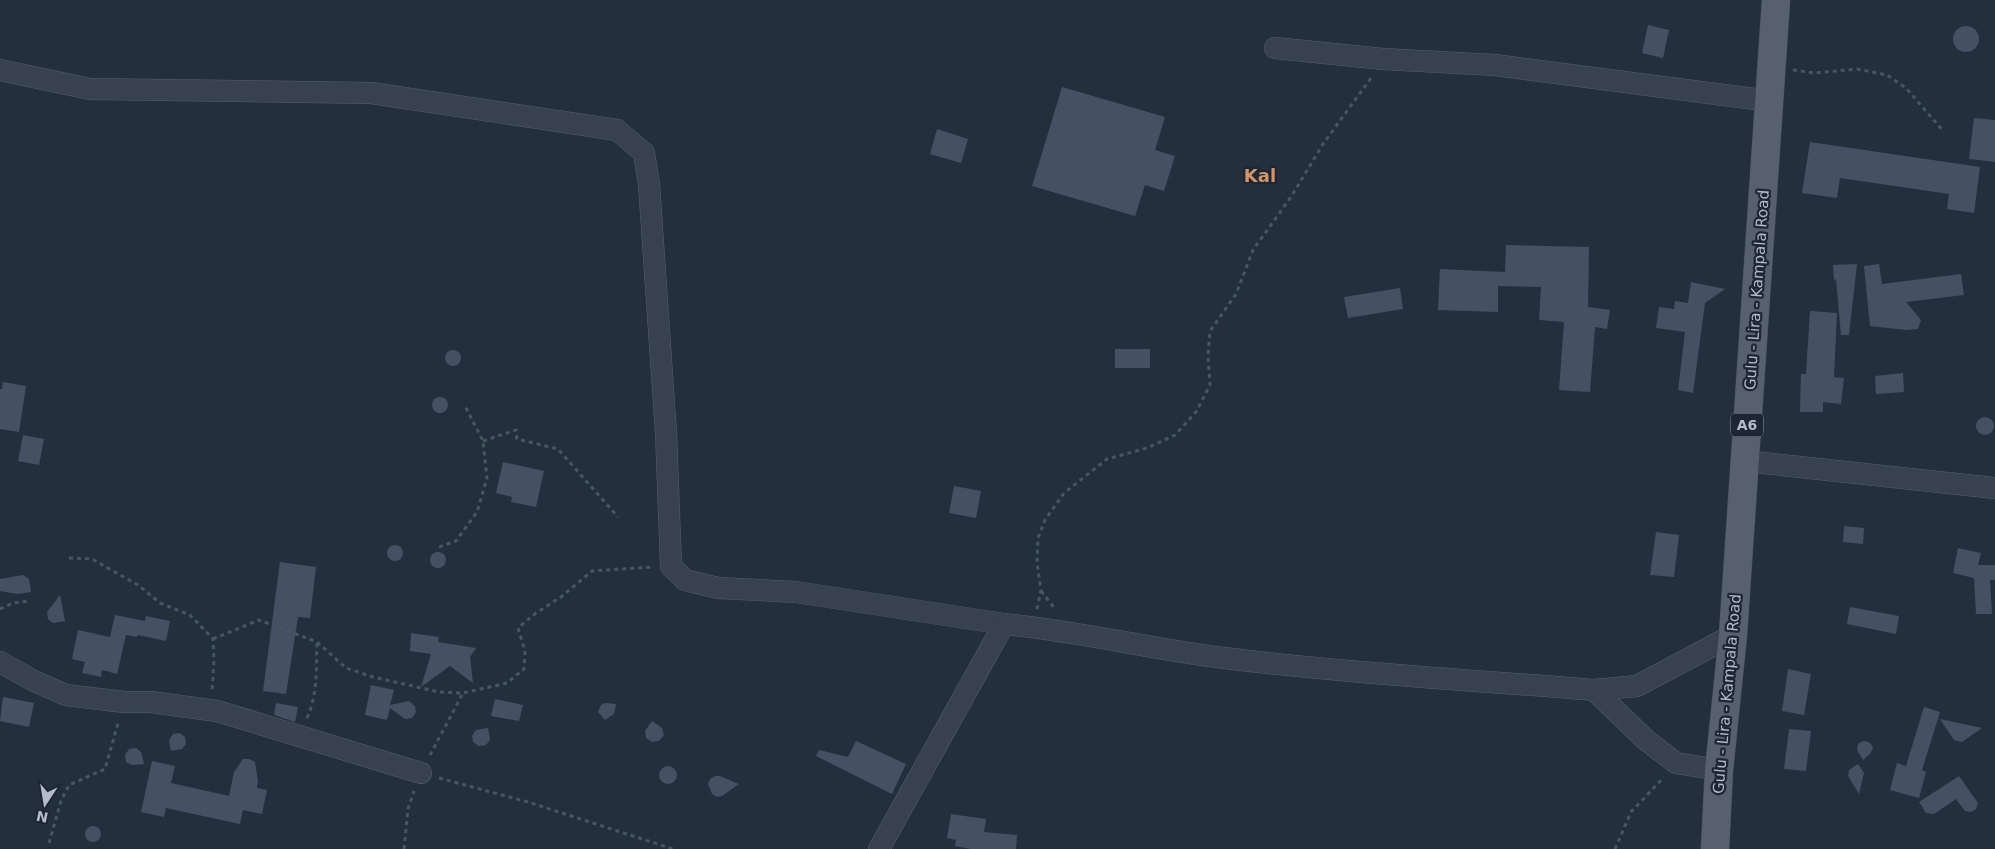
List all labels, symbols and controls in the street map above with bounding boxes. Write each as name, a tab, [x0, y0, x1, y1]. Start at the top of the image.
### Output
district label: Kal	[1244, 165, 1276, 186]
street label: Gulu - Lira - Kampala Road	[1741, 189, 1773, 391]
road number: A6	[1731, 414, 1763, 436]
street label: Gulu - Lira - Kampala Road	[1709, 593, 1745, 795]
north arrow	[20, 779, 70, 829]
text: N	[35, 808, 50, 826]

